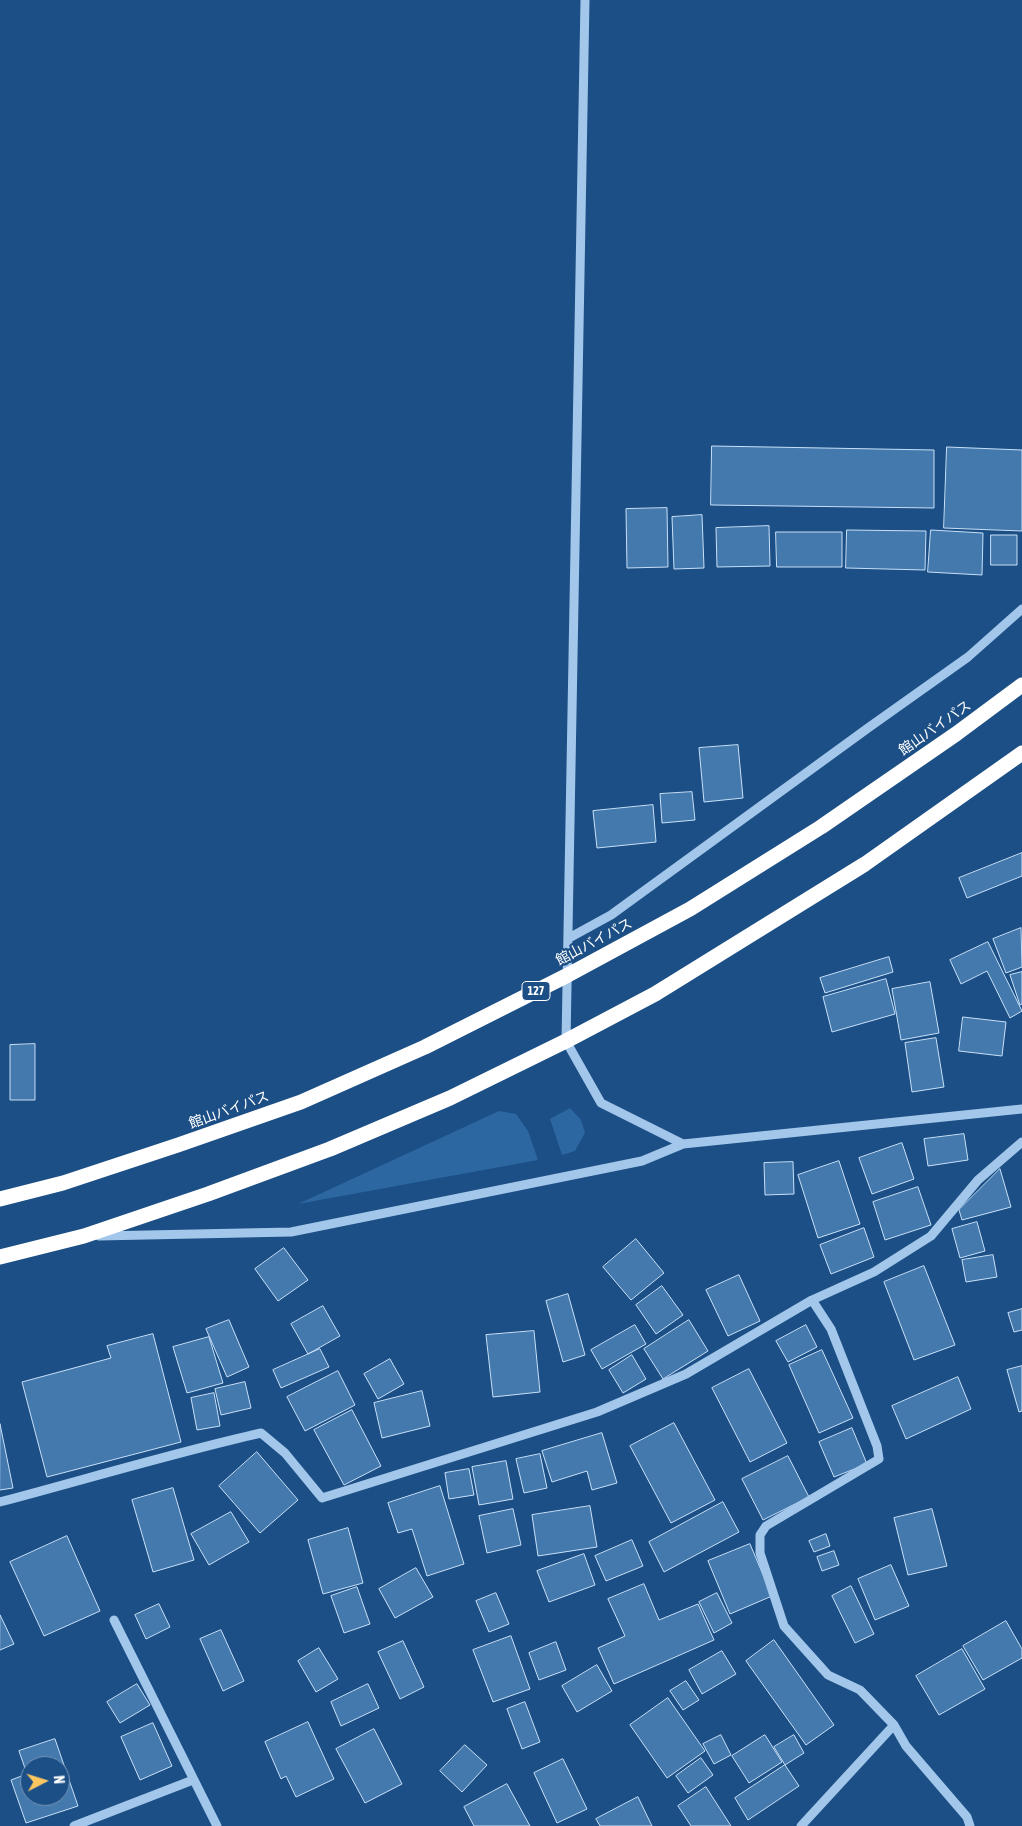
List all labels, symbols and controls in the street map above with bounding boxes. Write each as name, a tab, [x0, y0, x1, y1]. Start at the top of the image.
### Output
street label: 館山バイパス	[896, 697, 974, 759]
street label: 館山バイパス	[553, 915, 635, 969]
road number: 127	[522, 981, 550, 1000]
street label: 館山バイパス	[187, 1088, 271, 1132]
north arrow	[20, 1756, 70, 1806]
text: N	[51, 1775, 67, 1785]

